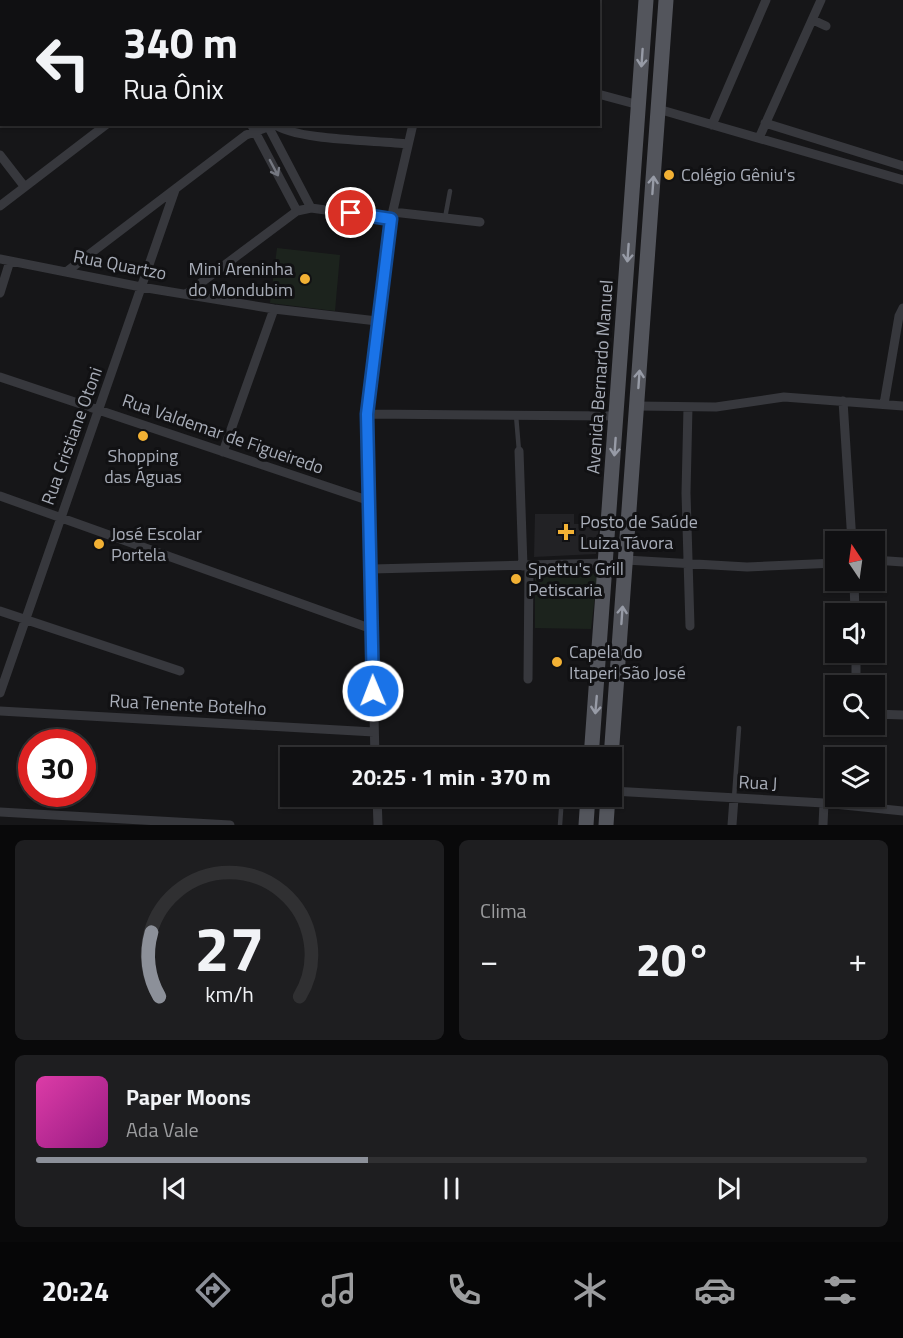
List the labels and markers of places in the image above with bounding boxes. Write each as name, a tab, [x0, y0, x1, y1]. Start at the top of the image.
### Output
place label: Colégio Gêniu's	[681, 161, 795, 188]
marker: Colégio Gêniu's	[662, 168, 676, 182]
pin	[325, 187, 376, 238]
place label: Mini Areninha do Mondubim	[188, 255, 293, 303]
marker: Mini Areninha do Mondubim	[298, 272, 312, 286]
marker: Shopping das Águas	[136, 429, 150, 443]
place label: Shopping das Águas	[104, 442, 182, 490]
place label: Posto de Saúde Luiza Távora	[580, 508, 698, 556]
place label: José Escolar Portela	[111, 520, 202, 568]
marker: Posto de Saúde Luiza Távora	[557, 523, 575, 541]
marker: José Escolar Portela	[92, 537, 106, 551]
place label: Spettu's Grill Petiscaria	[528, 555, 624, 603]
marker: Spettu's Grill Petiscaria	[509, 572, 523, 586]
place label: Capela do Itaperi São José	[569, 638, 686, 686]
marker: Capela do Itaperi São José	[550, 655, 564, 669]

